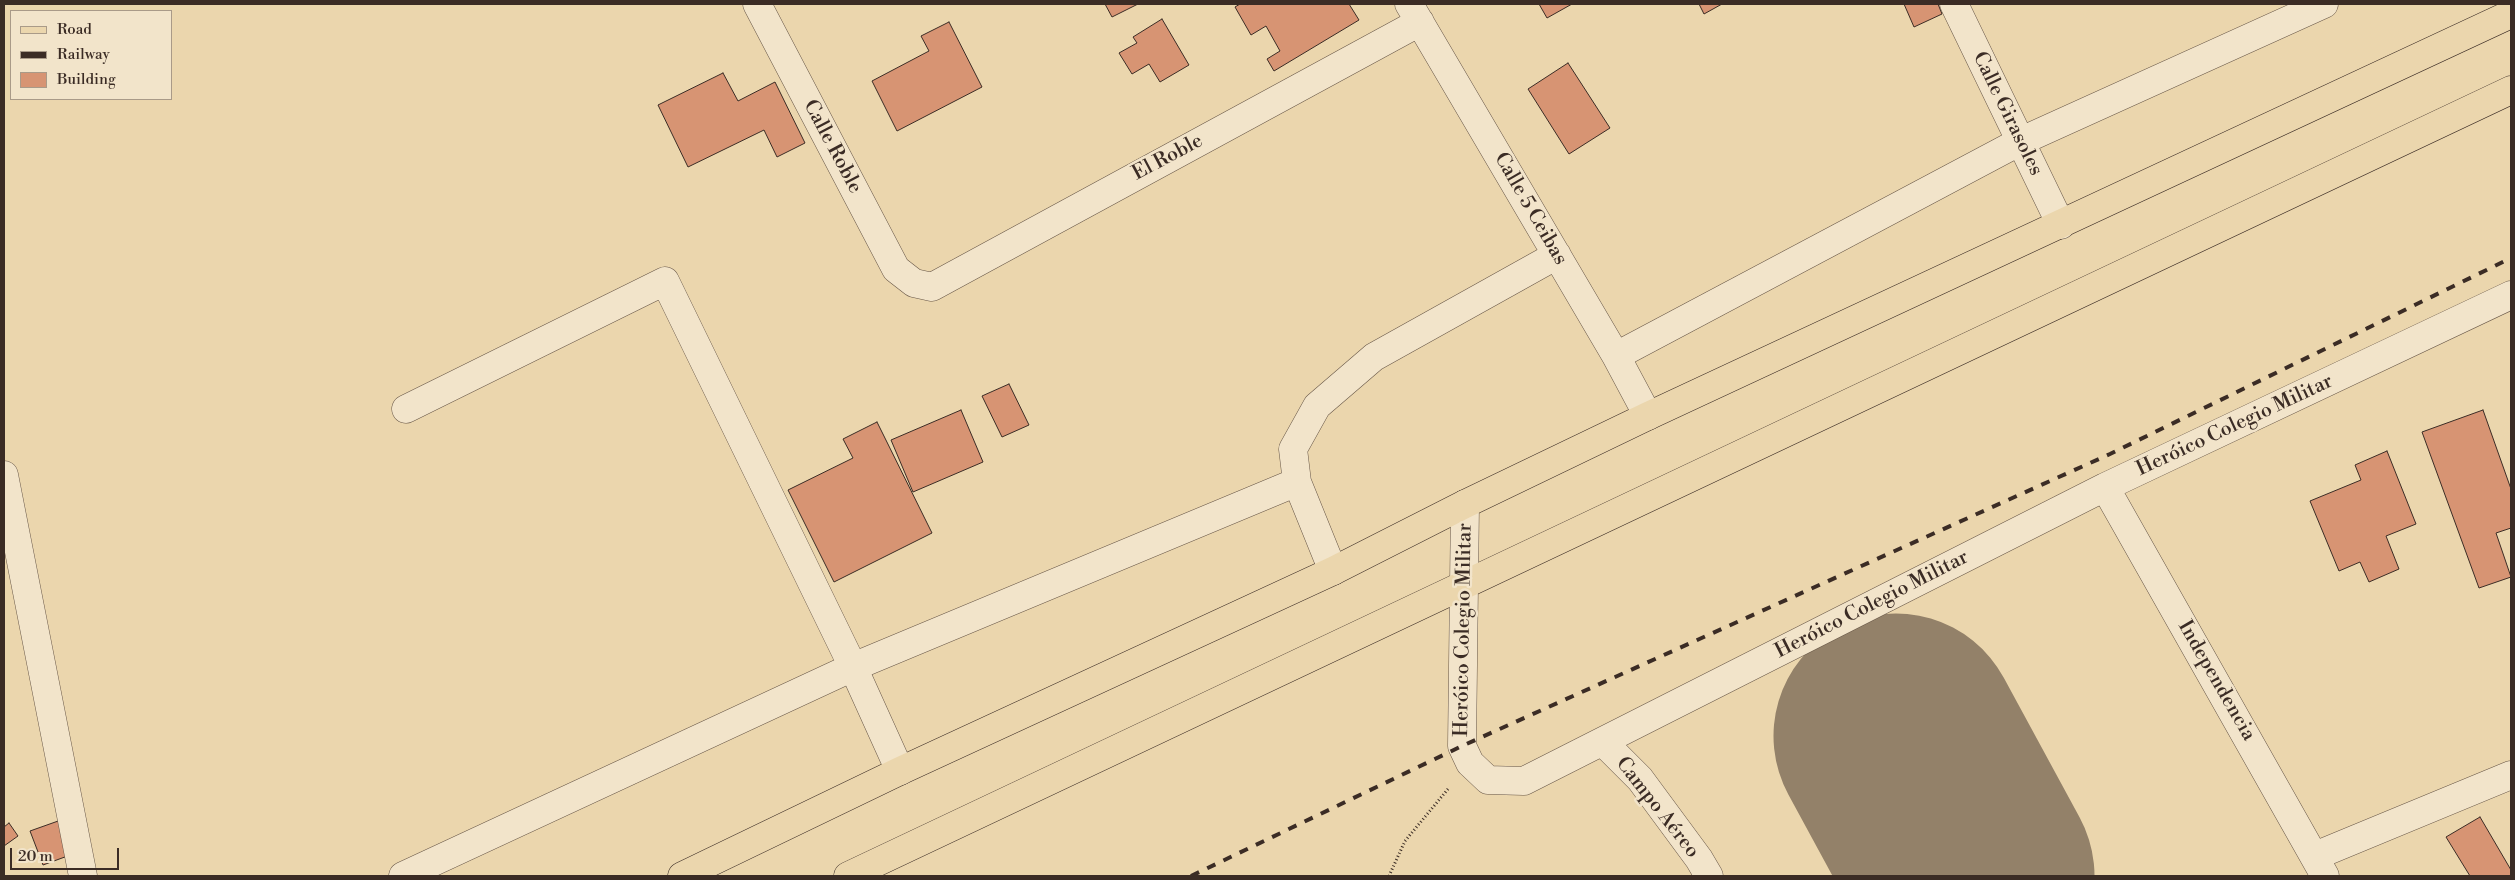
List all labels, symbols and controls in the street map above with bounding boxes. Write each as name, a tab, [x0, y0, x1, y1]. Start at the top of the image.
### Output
legend	[10, 10, 172, 100]
text: Road	[57, 20, 92, 39]
text: Railway	[57, 45, 110, 64]
street label: Calle Girasoles	[1967, 48, 2047, 180]
text: Building	[57, 70, 116, 89]
street label: Calle Roble	[797, 96, 867, 198]
street label: El Roble	[1129, 130, 1207, 186]
street label: Calle 5 Ceibas	[1488, 149, 1572, 269]
street label: Heróico Colegio Militar	[2133, 370, 2337, 482]
street label: Heróico Colegio Militar	[1450, 523, 1478, 737]
street label: Heróico Colegio Militar	[1771, 546, 1973, 664]
street label: Independencia	[2172, 617, 2260, 745]
street label: Campo Aéreo	[1610, 753, 1704, 863]
scale bar	[12, 838, 121, 870]
text: 20 m	[18, 847, 53, 866]

